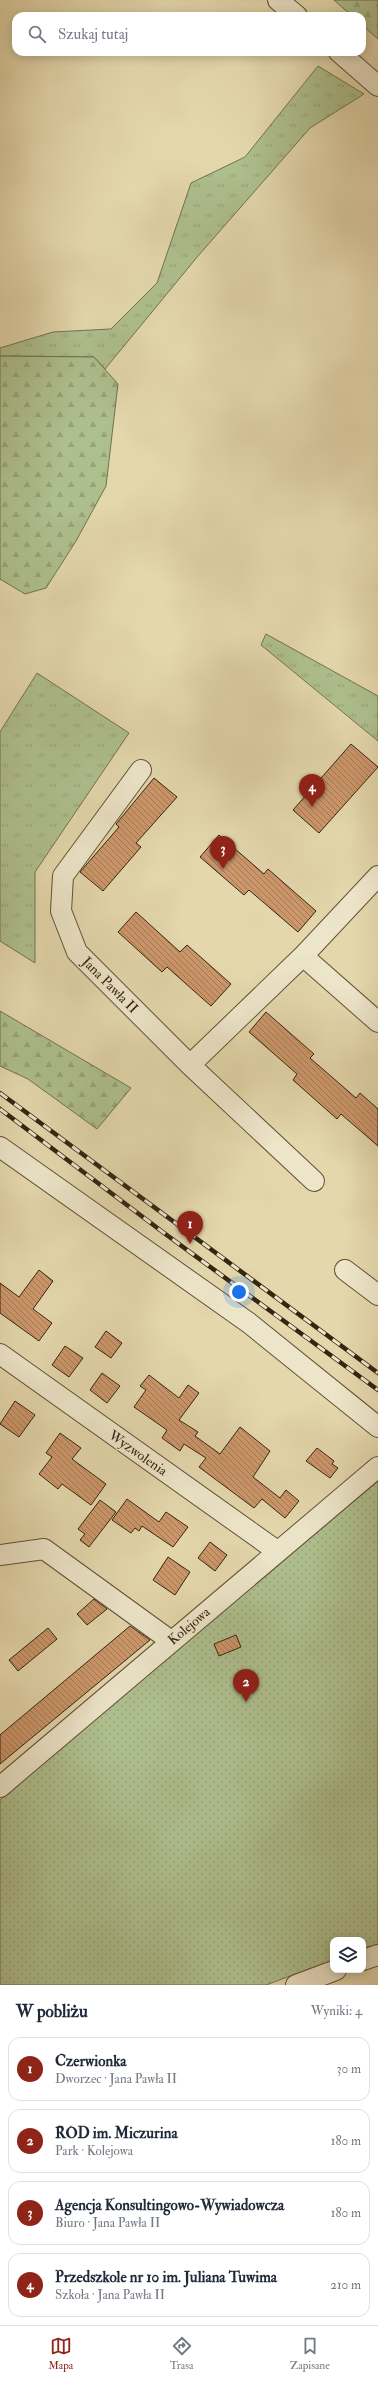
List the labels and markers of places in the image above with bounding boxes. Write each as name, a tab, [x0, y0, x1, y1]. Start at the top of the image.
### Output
pin: 4	[299, 774, 325, 807]
pin: 3	[210, 836, 236, 869]
pin: 1	[177, 1211, 203, 1244]
pin: 2	[233, 1669, 259, 1702]

